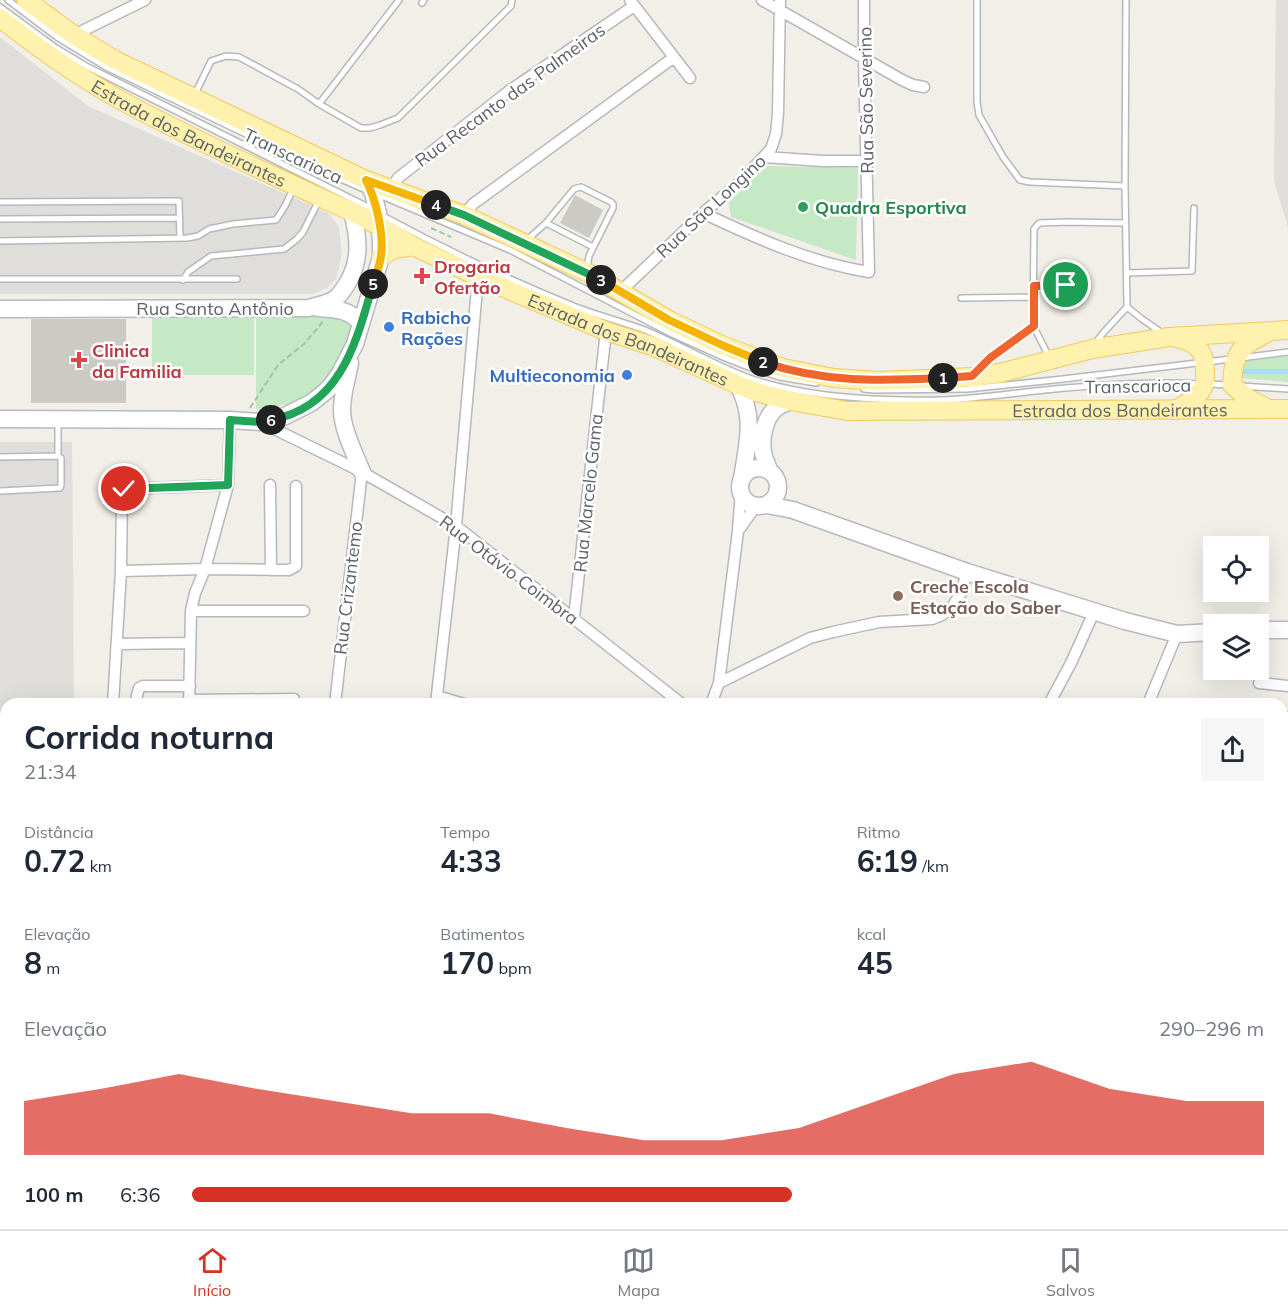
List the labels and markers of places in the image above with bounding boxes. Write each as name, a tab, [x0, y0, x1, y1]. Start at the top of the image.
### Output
pin: 4	[421, 190, 451, 220]
place label: Quadra Esportiva	[815, 196, 967, 219]
marker: Quadra Esportiva	[796, 200, 810, 214]
place label: Drogaria Ofertão	[434, 255, 511, 299]
pin	[1040, 259, 1091, 310]
pin: 3	[586, 265, 616, 295]
pin: 5	[358, 269, 388, 299]
marker: Drogaria Ofertão	[415, 269, 429, 283]
place label: Rabicho Rações	[401, 306, 471, 350]
marker: Rabicho Rações	[382, 320, 396, 334]
place label: Clinica da Familia	[92, 339, 182, 383]
pin: 2	[748, 347, 778, 377]
marker: Clinica da Familia	[70, 351, 88, 369]
pin: 1	[928, 363, 958, 393]
place label: Multieconomia	[489, 364, 615, 387]
marker: Multieconomia	[620, 368, 634, 382]
pin: 6	[256, 405, 286, 435]
pin	[98, 463, 149, 514]
place label: Creche Escola Estação do Saber	[910, 575, 1062, 619]
marker: Creche Escola Estação do Saber	[891, 589, 905, 603]

